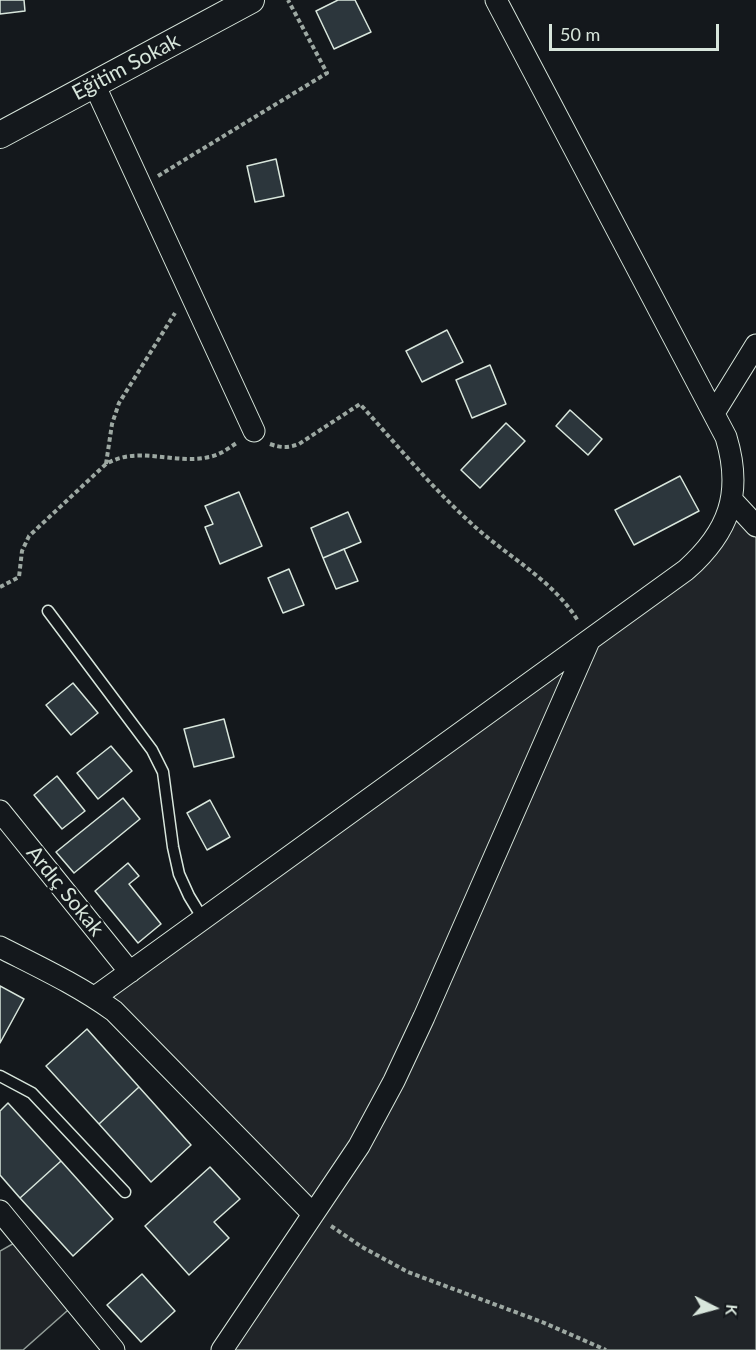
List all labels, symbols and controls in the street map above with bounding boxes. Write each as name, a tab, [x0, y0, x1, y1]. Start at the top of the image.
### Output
scale bar	[552, 12, 722, 50]
text: 50 m	[560, 23, 600, 45]
street label: Eğitim Sokak	[68, 28, 184, 106]
street label: Ardıç Sokak	[21, 841, 109, 941]
north arrow	[684, 1278, 744, 1338]
text: K	[722, 1303, 742, 1316]

